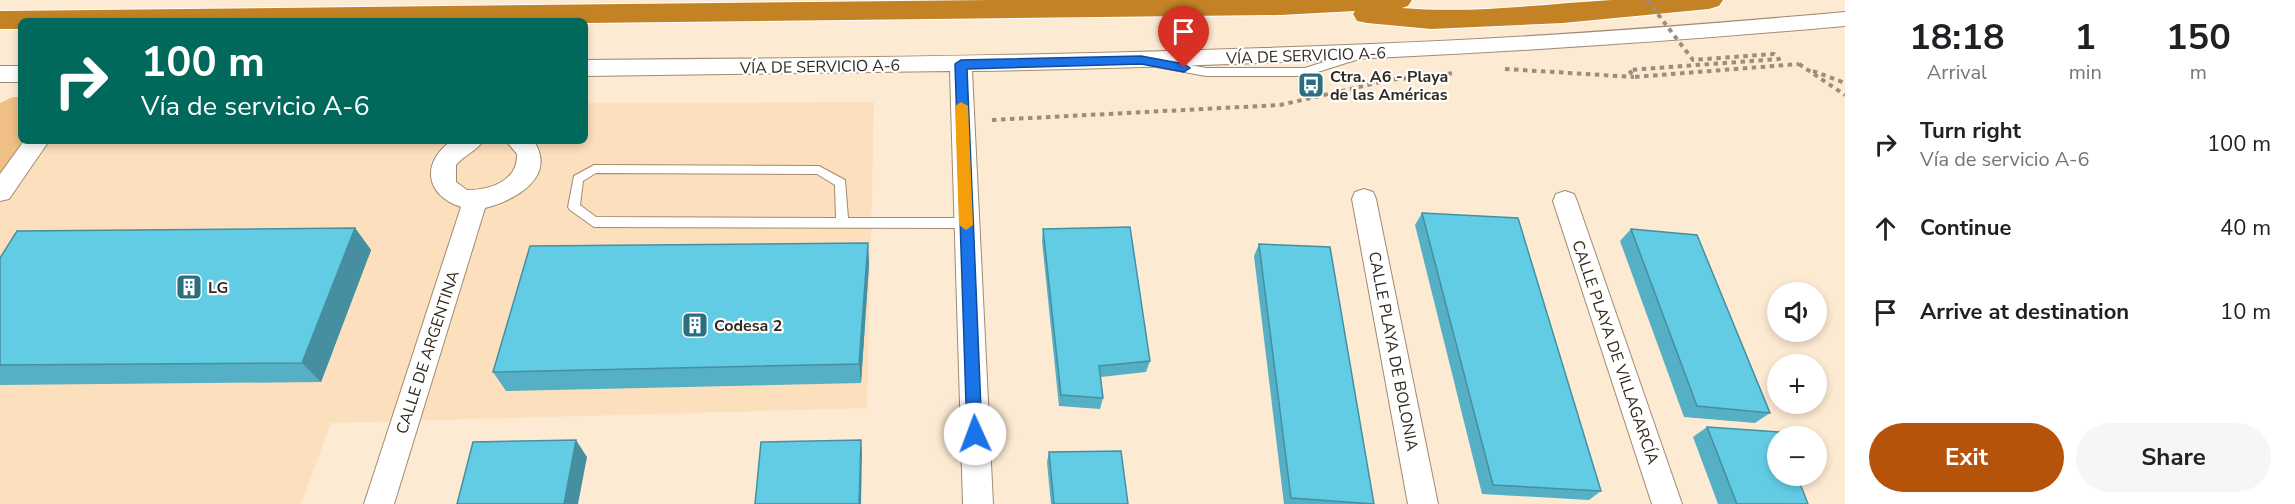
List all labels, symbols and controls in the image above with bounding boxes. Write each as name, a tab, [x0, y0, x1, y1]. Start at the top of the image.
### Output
pin	[1158, 6, 1209, 68]
text: 18:18	[1909, 13, 2005, 62]
text: 1	[2074, 13, 2096, 62]
text: 150	[2166, 13, 2231, 62]
icon: arrive	[1167, 15, 1200, 48]
text: 100 m	[141, 34, 265, 91]
icon: right	[42, 42, 120, 120]
street label: VÍA DE SERVICIO A-6	[1225, 42, 1386, 70]
street label: VÍA DE SERVICIO A-6	[739, 55, 900, 79]
text: Arrival	[1927, 59, 1987, 86]
text: min	[2069, 59, 2102, 86]
text: m	[2190, 59, 2207, 86]
place label: Ctra. A6 - Playa de las Américas	[1330, 66, 1448, 106]
bus stop icon: Ctra. A6 - Playa de las Américas	[1296, 70, 1326, 100]
text: Vía de servicio A-6	[141, 88, 370, 125]
text: Turn right	[1920, 116, 2021, 146]
icon: right	[1869, 128, 1902, 161]
text: 100 m	[2207, 129, 2271, 159]
text: Vía de servicio A-6	[1920, 146, 2089, 173]
icon: ahead	[1869, 212, 1902, 245]
text: Continue	[1920, 213, 2011, 243]
text: 40 m	[2220, 213, 2271, 243]
street label: CALLE PLAYA DE VILLAGARCÍA	[1566, 237, 1664, 468]
street label: CALLE PLAYA DE BOLONIA	[1363, 250, 1423, 453]
street label: CALLE DE ARGENTINA	[391, 267, 465, 437]
building icon: LG	[174, 272, 204, 302]
place label: LG	[208, 277, 228, 299]
map controls	[1767, 282, 1827, 486]
button: sound	[1767, 282, 1827, 342]
icon: arrive	[1869, 296, 1902, 329]
text: Arrive at destination	[1920, 297, 2129, 327]
text: 10 m	[2220, 297, 2271, 327]
building icon: Codesa 2	[680, 310, 710, 340]
place label: Codesa 2	[714, 315, 782, 337]
button: +	[1767, 354, 1827, 414]
position arrow	[943, 402, 1007, 466]
button: Exit	[1869, 423, 2064, 492]
button: Share	[2076, 423, 2271, 492]
button: −	[1767, 426, 1827, 486]

